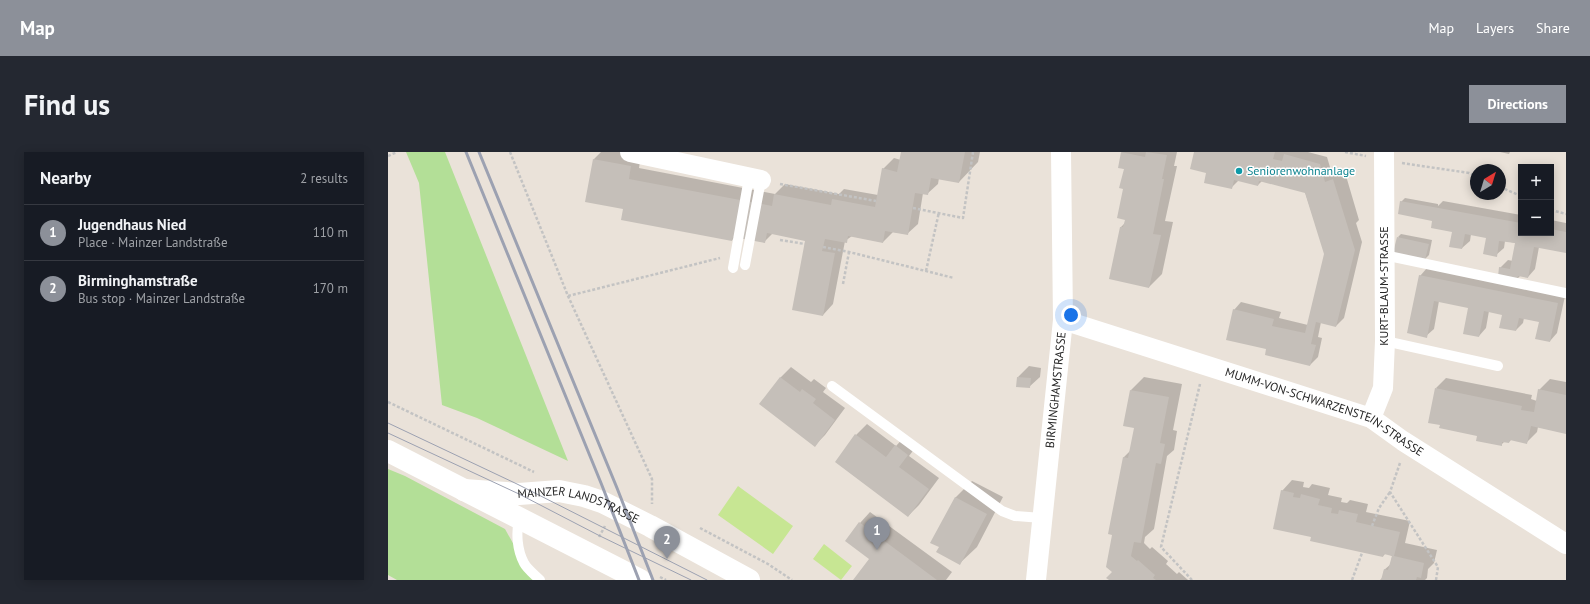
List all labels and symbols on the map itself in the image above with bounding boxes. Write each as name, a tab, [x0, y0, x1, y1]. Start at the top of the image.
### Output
place label: Seniorenwohnanlage	[1247, 163, 1355, 178]
north arrow	[1470, 164, 1506, 200]
marker: Seniorenwohnanlage	[1234, 166, 1244, 176]
street label: KURT-BLAUM-STRASSE	[1376, 226, 1391, 346]
your location	[1061, 305, 1081, 325]
street label: BIRMINGHAMSTRASSE	[1042, 331, 1069, 449]
street label: MUMM-VON-SCHWARZENSTEIN-STRASSE	[1223, 364, 1427, 459]
street label: MAINZER LANDSTRASSE	[517, 483, 642, 526]
pin: 1	[864, 517, 890, 550]
pin: 2	[654, 526, 680, 559]

